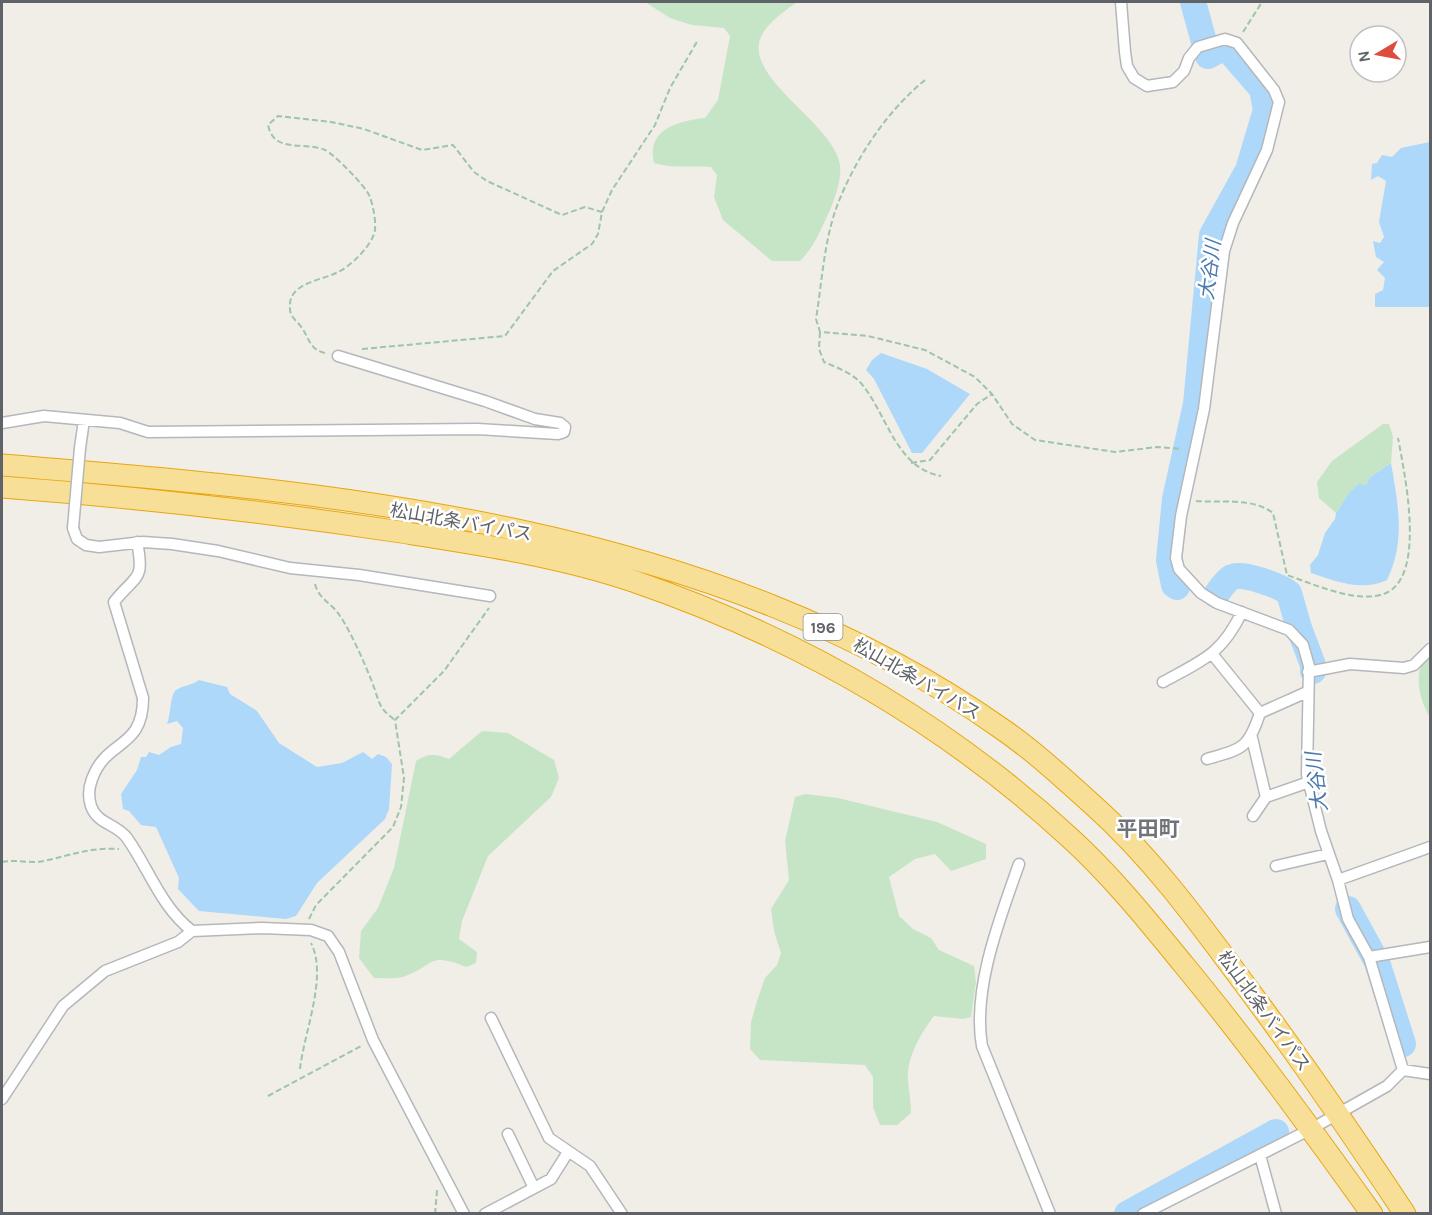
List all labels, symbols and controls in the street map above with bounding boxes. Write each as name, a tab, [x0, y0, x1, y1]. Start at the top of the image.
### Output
north arrow	[1348, 24, 1408, 84]
text: N	[1353, 49, 1374, 64]
water label: 大谷川	[1195, 237, 1225, 301]
street label: 松山北条バイパス	[388, 499, 534, 545]
road number: 196	[804, 614, 842, 640]
street label: 松山北条バイパス	[849, 634, 985, 724]
water label: 大谷川	[1302, 749, 1332, 813]
district label: 平田町	[1117, 817, 1180, 841]
street label: 松山北条バイパス	[1213, 946, 1315, 1076]

